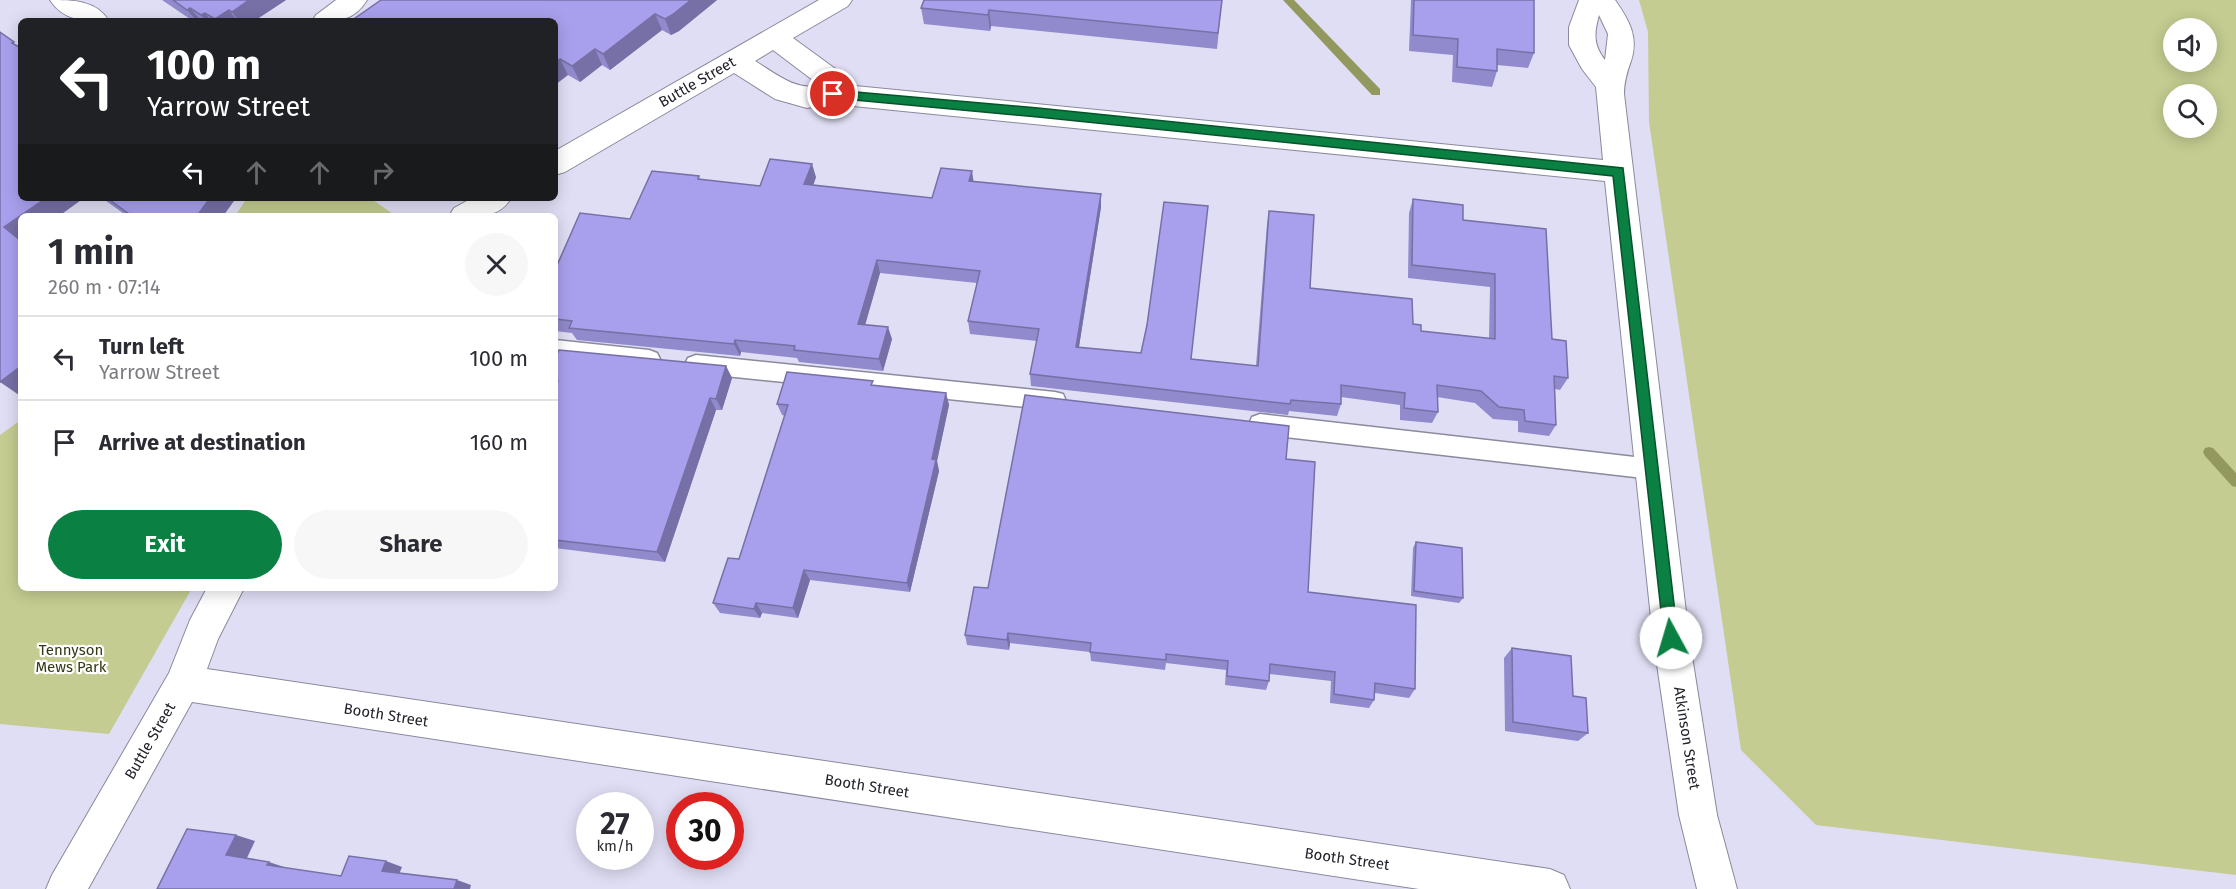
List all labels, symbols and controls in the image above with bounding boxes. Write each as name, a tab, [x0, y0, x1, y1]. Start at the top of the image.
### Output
map controls	[2163, 18, 2217, 138]
button: sound	[2163, 18, 2217, 72]
text: 100 m	[147, 40, 261, 90]
icon: left	[48, 42, 126, 120]
street label: Buttle Street	[655, 52, 739, 111]
pin	[807, 68, 858, 119]
icon: arrive	[816, 77, 849, 110]
button: search	[2163, 84, 2217, 138]
text: Yarrow Street	[147, 91, 310, 123]
icon: left	[177, 156, 210, 189]
icon: ahead	[240, 156, 273, 189]
icon: ahead	[303, 156, 336, 189]
icon: right	[366, 156, 399, 189]
text: 1 min	[48, 230, 135, 274]
button: close	[465, 233, 528, 296]
text: 260 m · 07:14	[48, 275, 161, 299]
text: Turn left	[99, 333, 184, 360]
icon: left	[48, 342, 81, 375]
text: 100 m	[469, 345, 528, 372]
text: Yarrow Street	[99, 360, 220, 384]
icon: arrive	[48, 426, 81, 459]
text: Arrive at destination	[99, 429, 306, 456]
text: 160 m	[470, 429, 528, 456]
button: Exit	[48, 510, 282, 579]
button: Share	[294, 510, 528, 579]
position arrow	[1639, 606, 1703, 670]
park label: Tennyson Mews Park	[35, 641, 107, 676]
street label: Atkinson Street	[1670, 685, 1704, 791]
street label: Buttle Street	[121, 699, 180, 783]
street label: Booth Street	[342, 699, 430, 731]
street label: Booth Street	[823, 770, 911, 802]
speed limit sign: 30	[666, 792, 744, 870]
text: 27	[600, 806, 630, 842]
text: km/h	[596, 837, 634, 855]
street label: Booth Street	[1303, 844, 1391, 874]

